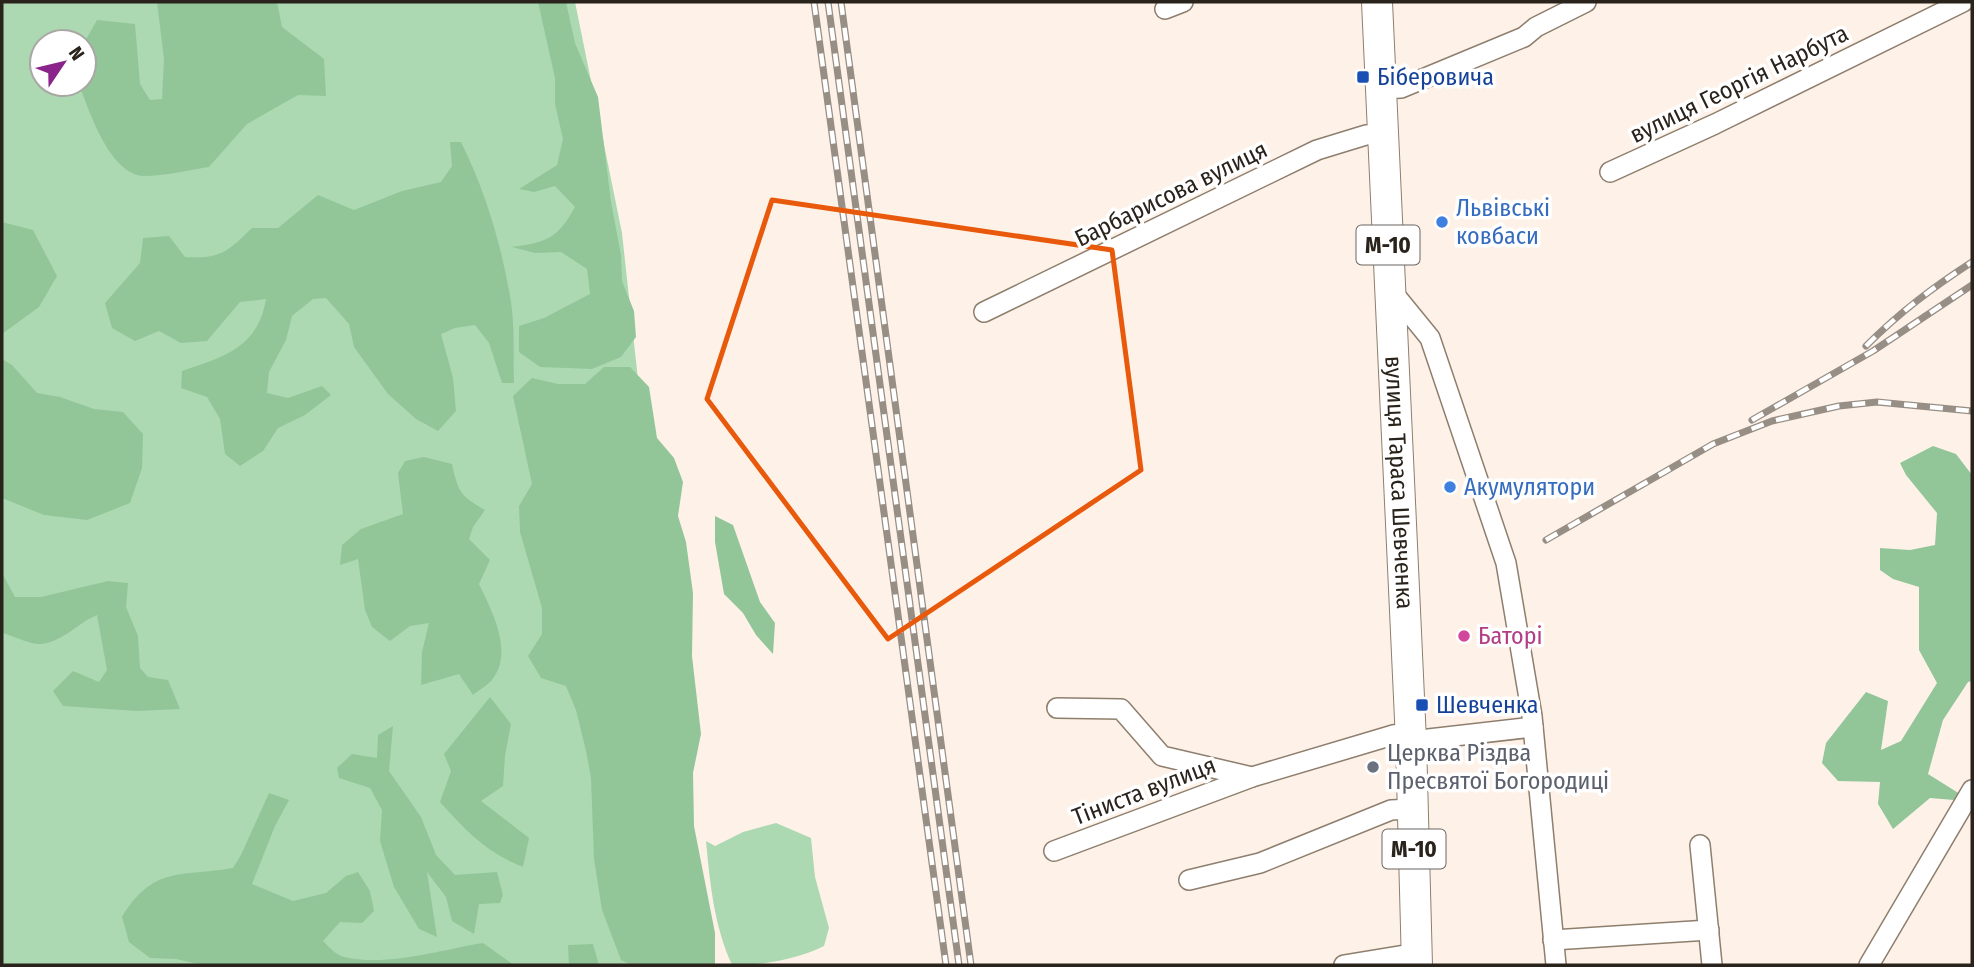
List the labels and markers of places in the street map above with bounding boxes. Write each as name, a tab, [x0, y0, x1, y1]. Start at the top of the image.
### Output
place label: Біберовича	[1377, 63, 1494, 91]
marker: Біберовича	[1355, 69, 1371, 85]
place label: Львівські ковбаси	[1456, 194, 1550, 250]
marker: Львівські ковбаси	[1434, 214, 1450, 230]
place label: Акумулятори	[1464, 473, 1595, 501]
marker: Акумулятори	[1442, 479, 1458, 495]
place label: Баторі	[1478, 622, 1542, 650]
marker: Баторі	[1456, 628, 1472, 644]
place label: Шевченка	[1436, 691, 1538, 719]
marker: Шевченка	[1414, 697, 1430, 713]
place label: Церква Різдва Пресвятої Богородиці	[1387, 739, 1609, 795]
marker: Церква Різдва Пресвятої Богородиці	[1365, 759, 1381, 775]

